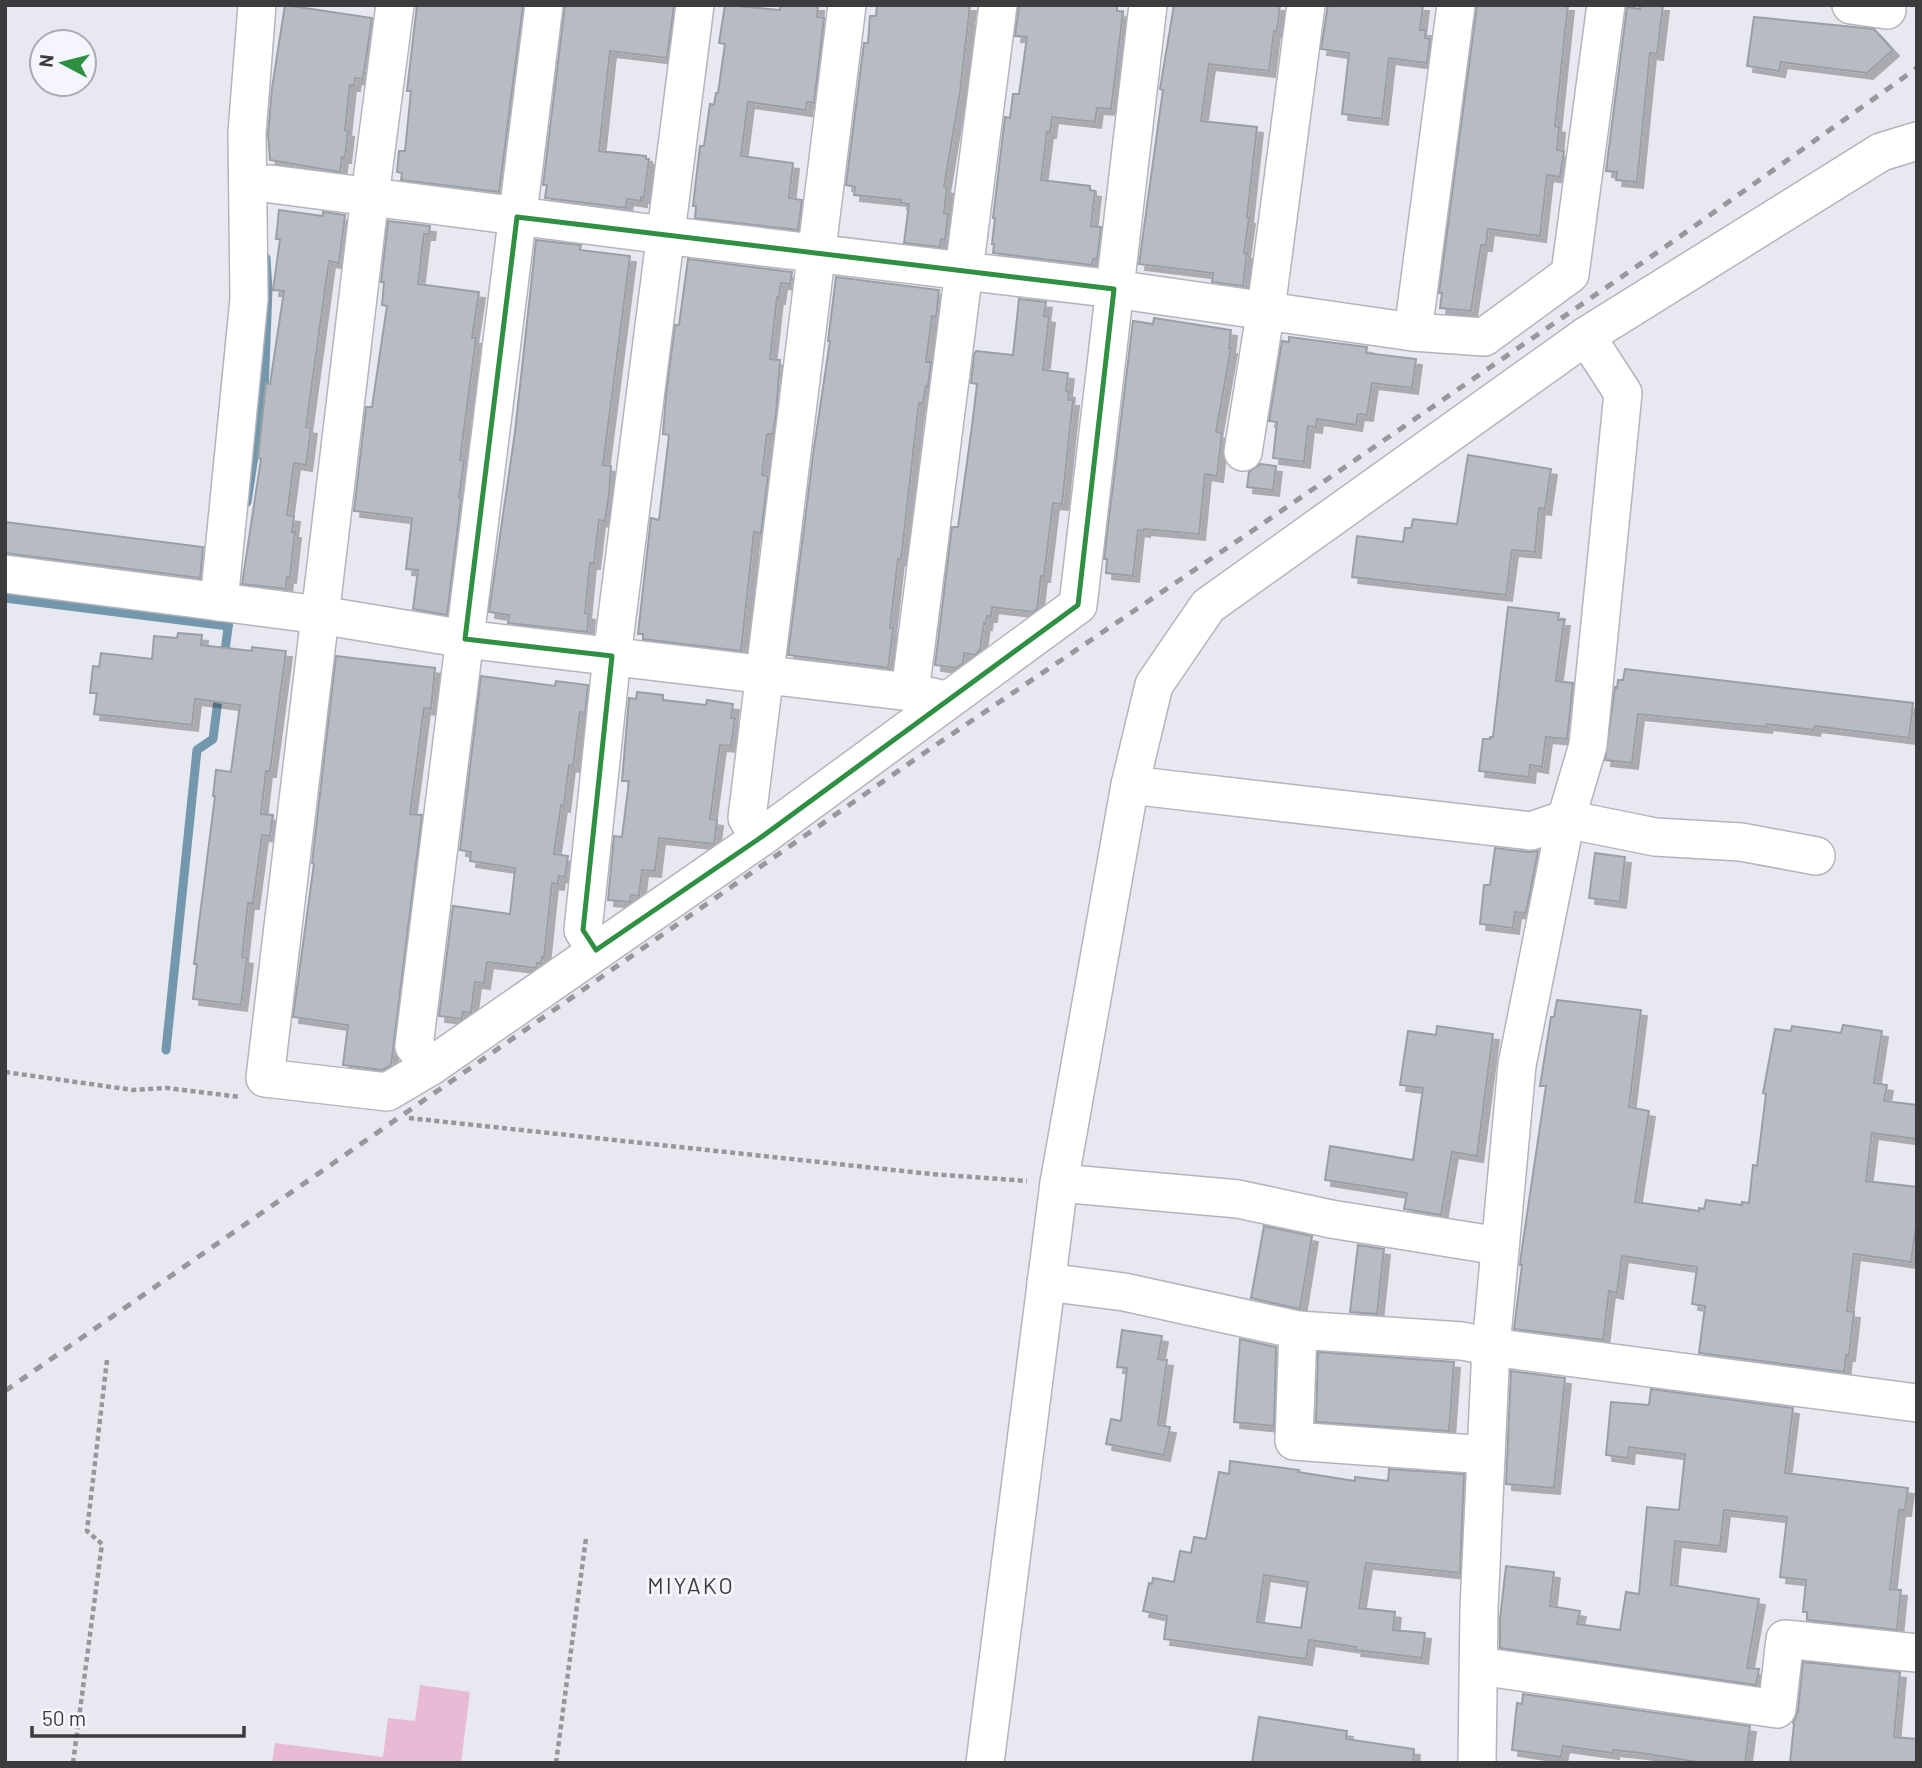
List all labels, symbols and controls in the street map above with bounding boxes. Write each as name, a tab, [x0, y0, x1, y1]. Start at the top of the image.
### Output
north arrow	[28, 28, 98, 98]
text: N	[33, 53, 58, 69]
district label: MIYAKO	[647, 1571, 735, 1599]
scale bar	[32, 1694, 243, 1738]
text: 50 m	[42, 1705, 86, 1730]

